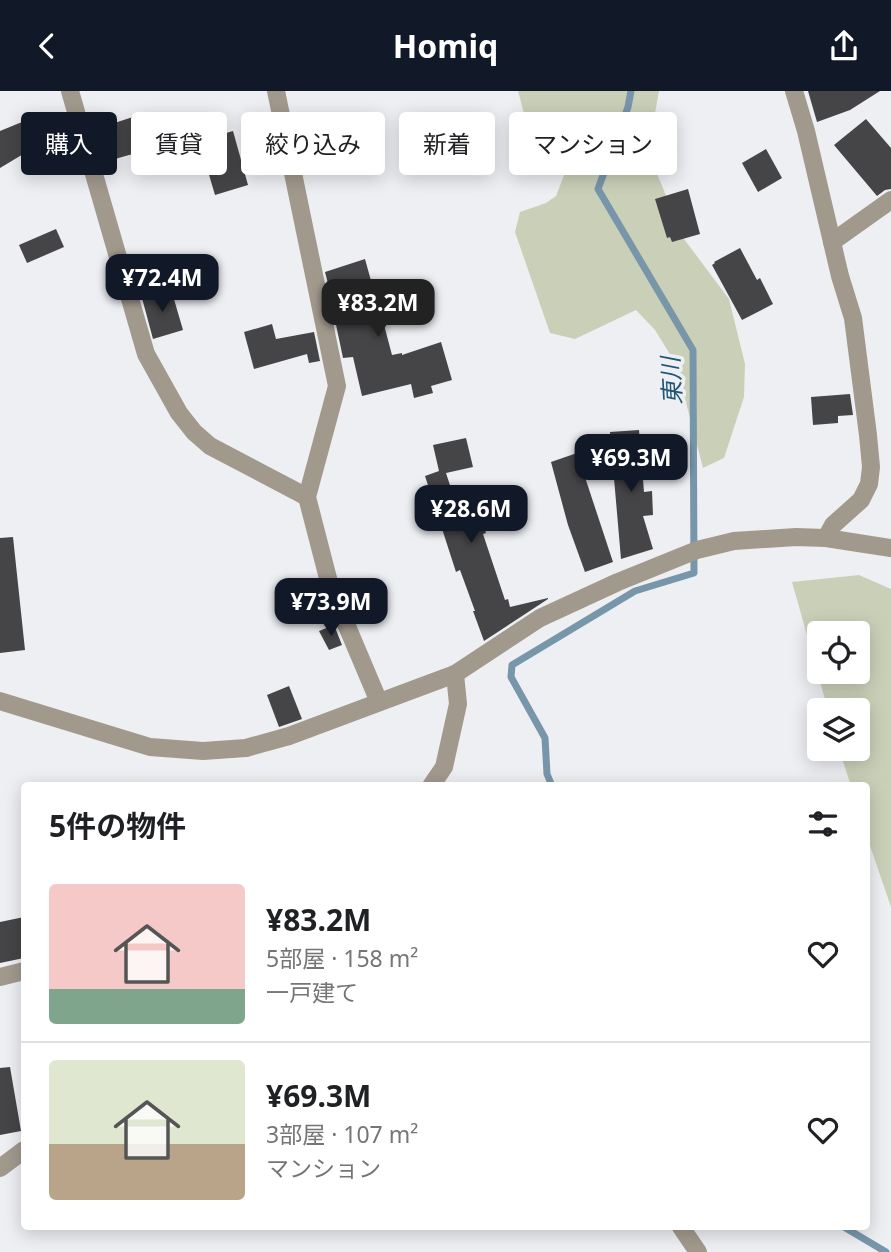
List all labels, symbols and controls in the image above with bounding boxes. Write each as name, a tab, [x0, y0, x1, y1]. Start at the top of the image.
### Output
text: Homiq	[393, 24, 498, 67]
icon: back	[28, 27, 66, 65]
icon: share	[825, 27, 863, 65]
chip: 購入	[21, 112, 117, 175]
chip: 賃貸	[131, 112, 227, 175]
chip: 絞り込み	[241, 112, 385, 175]
chip: 新着	[399, 112, 495, 175]
chip: マンション	[509, 112, 677, 175]
pin: ¥72.4M	[105, 255, 219, 314]
text: ¥72.4M	[122, 261, 202, 293]
pin: ¥83.2M	[321, 279, 435, 339]
text: ¥83.2M	[338, 286, 418, 318]
water label: 東川	[653, 353, 688, 406]
pin: ¥69.3M	[574, 435, 688, 494]
text: ¥69.3M	[591, 441, 671, 473]
pin: ¥28.6M	[414, 485, 528, 545]
text: ¥28.6M	[431, 492, 511, 524]
pin: ¥73.9M	[274, 579, 388, 638]
text: ¥73.9M	[291, 585, 371, 617]
map controls	[807, 621, 870, 761]
button: locate	[807, 621, 870, 684]
button: layers	[807, 698, 870, 761]
text: 5件の物件	[49, 805, 186, 846]
icon: filters	[804, 805, 842, 843]
text: ¥83.2M	[266, 899, 371, 940]
icon: home	[105, 912, 189, 996]
icon: heart	[804, 935, 842, 973]
text: 5部屋 · 158 m²	[266, 942, 418, 974]
text: 一戸建て	[266, 976, 358, 1008]
text: ¥69.3M	[266, 1075, 371, 1116]
icon: home	[105, 1088, 189, 1172]
icon: heart	[804, 1111, 842, 1149]
text: 3部屋 · 107 m²	[266, 1118, 418, 1150]
text: マンション	[266, 1152, 381, 1184]

